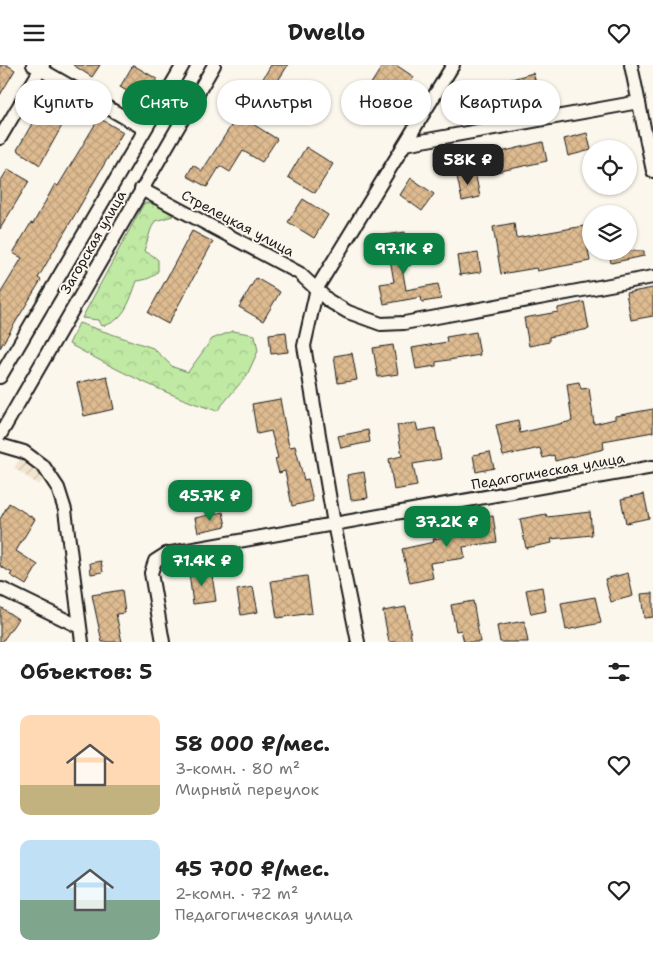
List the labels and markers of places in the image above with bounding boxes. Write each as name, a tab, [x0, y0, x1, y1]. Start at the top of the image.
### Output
pin: 58K ₽	[433, 143, 503, 186]
pin: 97.1K ₽	[358, 233, 450, 275]
pin: 45.7K ₽	[164, 479, 256, 522]
pin: 37.2K ₽	[401, 505, 493, 548]
pin: 71.4K ₽	[156, 545, 248, 587]

